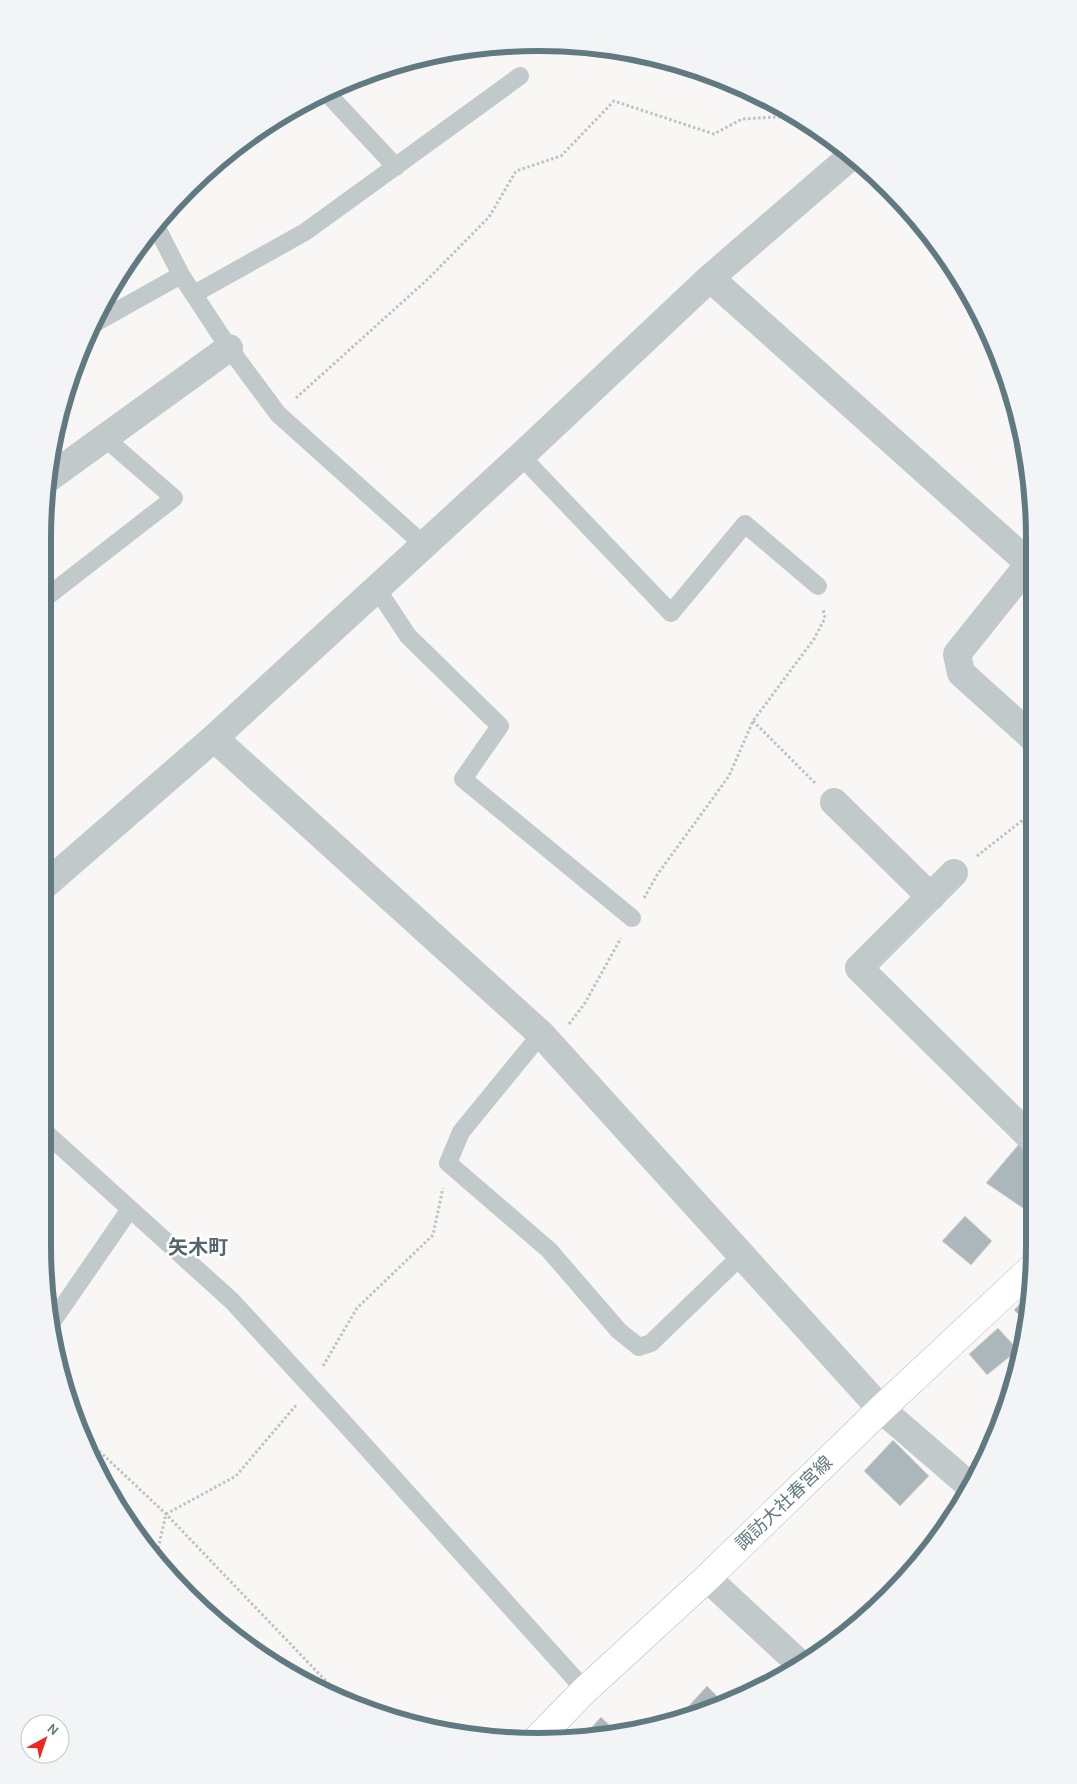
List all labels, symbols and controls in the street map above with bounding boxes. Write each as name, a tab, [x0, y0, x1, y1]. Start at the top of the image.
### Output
district label: 矢木町	[168, 1236, 228, 1259]
street label: 諏訪大社春宮線	[731, 1451, 837, 1555]
north arrow	[20, 1714, 70, 1764]
text: N	[44, 1720, 62, 1739]

